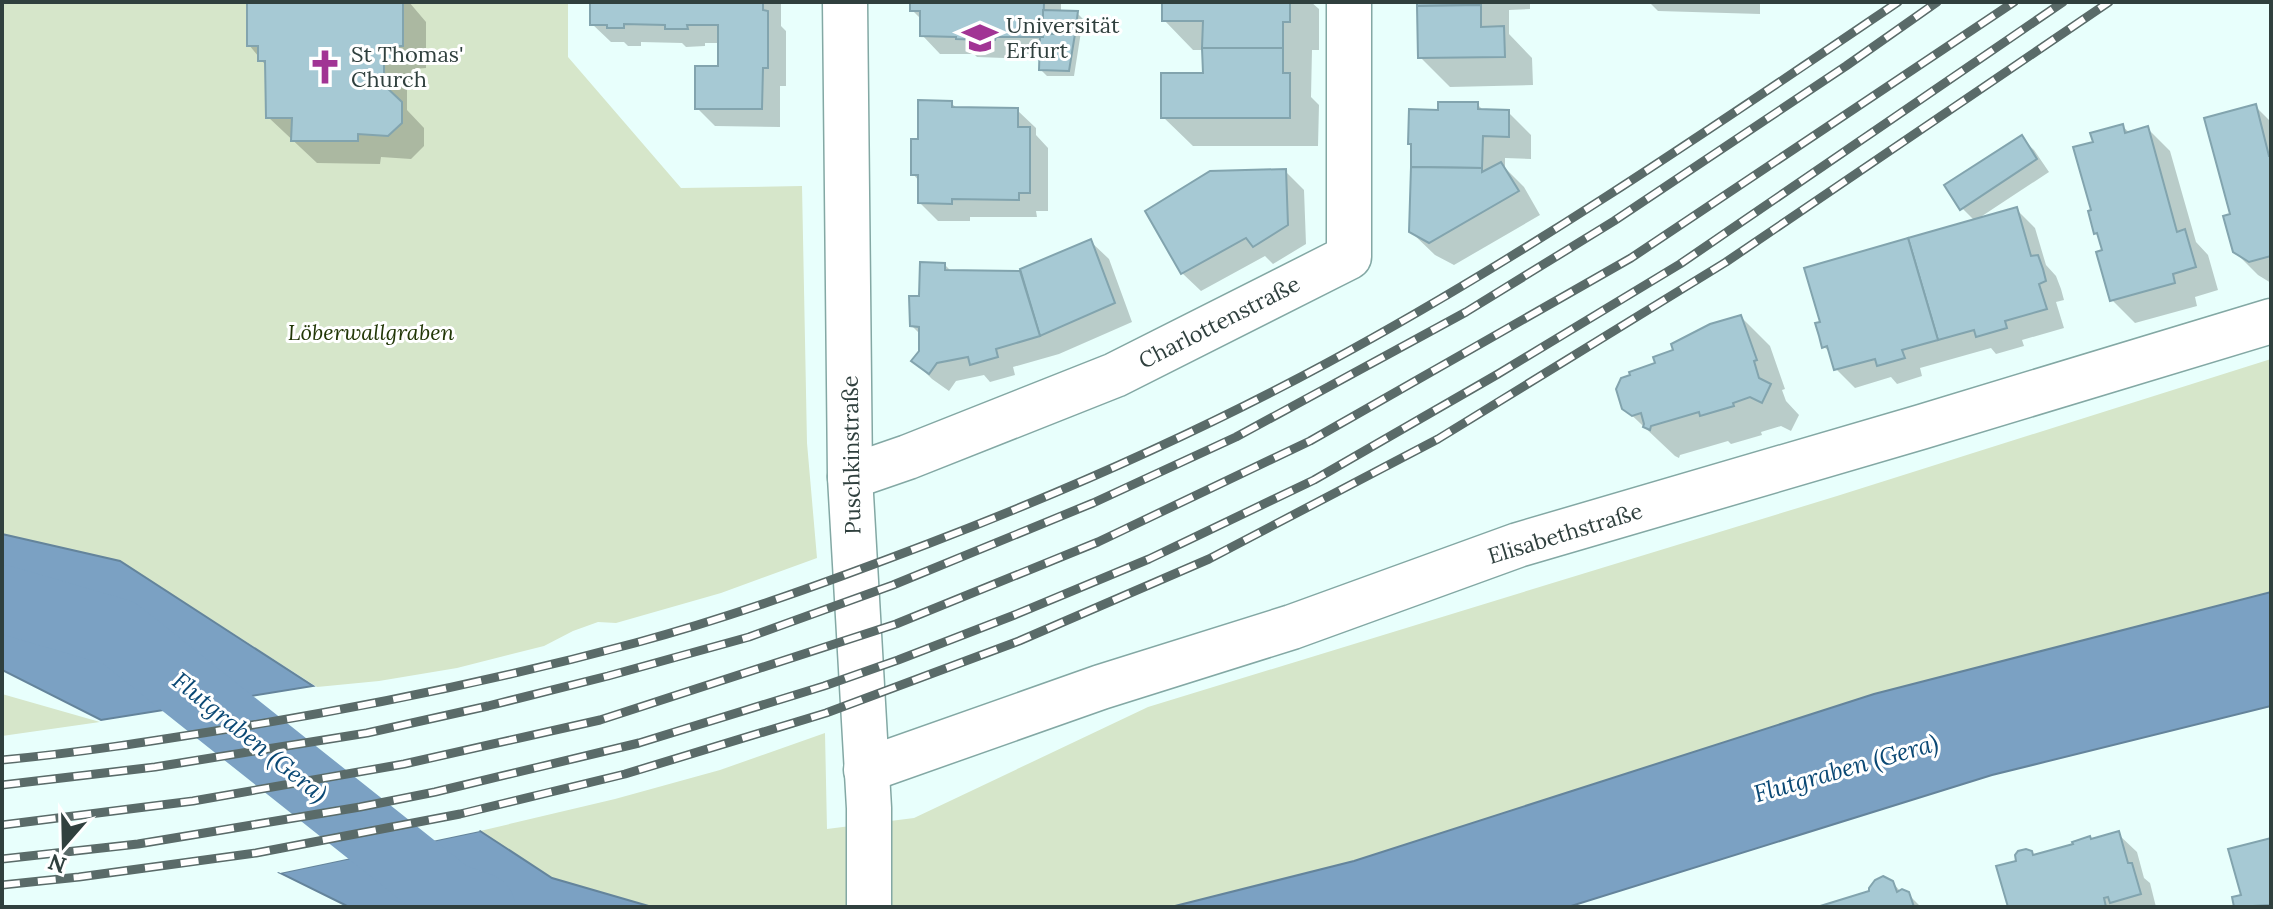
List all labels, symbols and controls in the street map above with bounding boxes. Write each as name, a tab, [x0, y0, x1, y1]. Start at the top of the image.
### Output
place label: Universität Erfurt	[1006, 11, 1120, 64]
school or university icon: Universität Erfurt	[961, 19, 999, 57]
place label: St Thomas' Church	[351, 40, 464, 93]
church icon: St Thomas' Church	[306, 48, 344, 86]
street label: Charlottenstraße	[1134, 269, 1304, 375]
park label: Löberwallgraben	[288, 318, 455, 346]
street label: Puschkinstraße	[836, 375, 866, 535]
street label: Elisabethstraße	[1484, 496, 1646, 570]
water label: Flutgraben (Gera)	[166, 665, 334, 809]
water label: Flutgraben (Gera)	[1750, 727, 1942, 809]
north arrow	[24, 805, 104, 885]
text: N	[44, 848, 70, 880]

